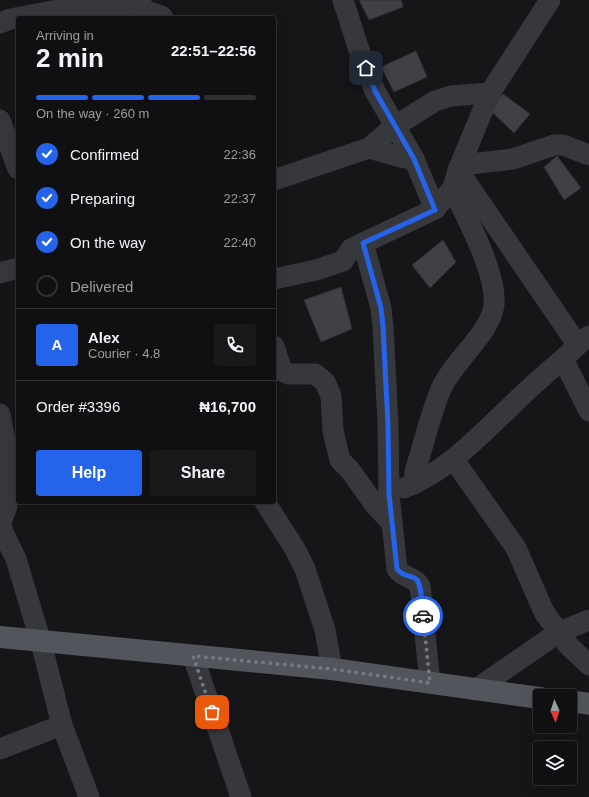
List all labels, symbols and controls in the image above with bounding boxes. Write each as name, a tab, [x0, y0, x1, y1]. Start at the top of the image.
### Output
text: Arriving in	[36, 28, 94, 43]
text: 22:51–22:56	[171, 42, 256, 59]
text: 2 min	[36, 43, 104, 73]
pin	[349, 51, 383, 85]
icon: home	[355, 57, 377, 79]
text: On the way · 260 m	[36, 106, 149, 121]
icon: check	[36, 143, 58, 165]
text: Confirmed	[70, 146, 139, 163]
text: 22:36	[223, 147, 256, 162]
icon: check	[36, 187, 58, 209]
text: Preparing	[70, 190, 135, 207]
text: 22:37	[223, 191, 256, 206]
icon: check	[36, 231, 58, 253]
text: On the way	[70, 234, 146, 251]
text: 22:40	[223, 235, 256, 250]
text: Delivered	[70, 278, 133, 295]
button: phone	[214, 324, 256, 366]
text: Alex	[88, 329, 120, 346]
text: A	[52, 336, 62, 353]
text: Courier · 4.8	[88, 346, 160, 361]
text: Order #3396	[36, 398, 120, 415]
text: ₦16,700	[199, 398, 256, 415]
button: Help	[36, 450, 142, 496]
button: Share	[150, 450, 256, 496]
courier	[403, 596, 443, 636]
icon: car	[412, 605, 434, 627]
north arrow	[533, 689, 577, 733]
map controls	[533, 689, 577, 785]
pin	[195, 695, 229, 729]
icon: bag	[201, 701, 223, 723]
button: layers	[533, 741, 577, 785]

